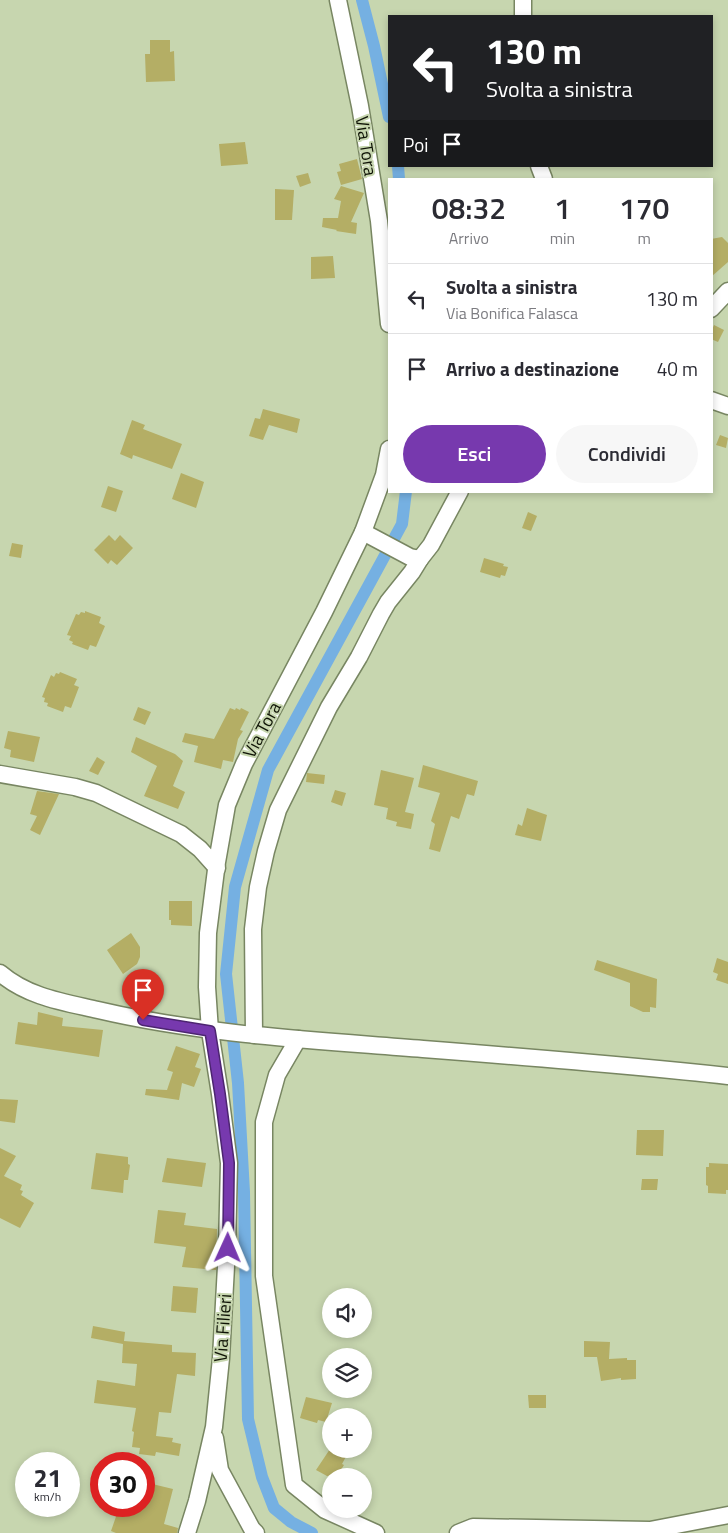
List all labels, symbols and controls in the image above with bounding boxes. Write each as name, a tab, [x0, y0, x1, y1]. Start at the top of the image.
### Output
text: 130 m	[486, 24, 582, 78]
icon: left	[403, 35, 468, 100]
text: Svolta a sinistra	[486, 72, 633, 106]
street label: Via Tora	[348, 114, 385, 178]
text: Poi	[403, 130, 428, 159]
icon: arrive	[438, 130, 466, 158]
text: 08:32	[432, 185, 506, 231]
text: 1	[554, 185, 571, 231]
text: 170	[619, 185, 669, 231]
text: Arrivo	[449, 226, 489, 250]
text: min	[550, 226, 575, 250]
text: m	[637, 226, 651, 250]
text: Svolta a sinistra	[446, 272, 577, 301]
text: 130 m	[646, 284, 698, 313]
icon: left	[403, 285, 431, 313]
text: Via Bonifica Falasca	[446, 301, 578, 325]
text: Arrivo a destinazione	[446, 354, 619, 383]
text: 40 m	[657, 354, 698, 383]
icon: arrive	[403, 355, 431, 383]
button: Esci	[403, 425, 546, 483]
button: Condividi	[556, 425, 698, 483]
street label: Via Tora	[236, 697, 288, 763]
pin	[122, 969, 164, 1020]
icon: arrive	[129, 976, 157, 1004]
position arrow	[201, 1221, 253, 1273]
map controls	[322, 1288, 372, 1518]
button: sound	[322, 1288, 372, 1338]
street label: Via Filieri	[207, 1293, 238, 1363]
button: layers	[322, 1348, 372, 1398]
button: +	[322, 1408, 372, 1458]
speed limit sign: 30	[90, 1452, 155, 1517]
text: 21	[33, 1459, 62, 1497]
button: −	[322, 1468, 372, 1518]
text: km/h	[34, 1487, 61, 1506]

